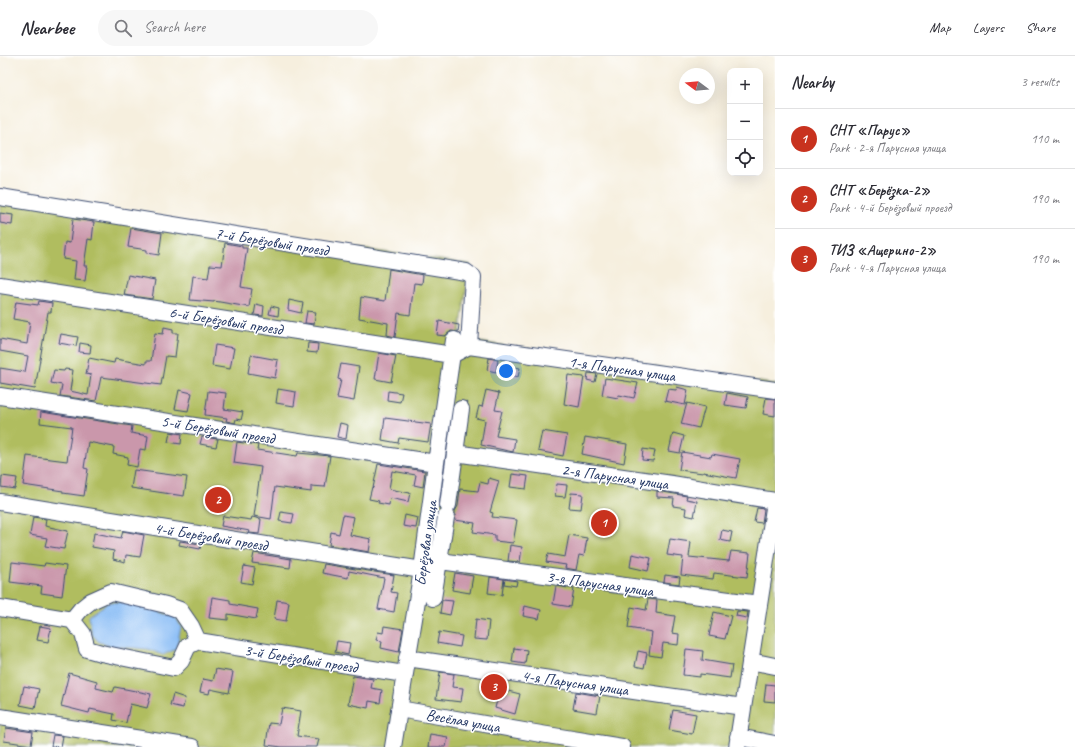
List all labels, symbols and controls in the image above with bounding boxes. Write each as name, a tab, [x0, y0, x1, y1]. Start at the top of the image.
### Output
search box	[98, 10, 378, 46]
text: Nearbee	[20, 16, 74, 40]
icon: search	[112, 17, 134, 39]
text: Search here	[144, 18, 205, 37]
text: Map	[929, 19, 951, 36]
text: Layers	[973, 19, 1004, 36]
text: Share	[1026, 19, 1055, 36]
north arrow	[679, 68, 715, 104]
map controls	[727, 68, 763, 176]
button: +	[727, 68, 763, 104]
text: Nearby	[791, 72, 834, 93]
text: 3 results	[1021, 74, 1059, 90]
button: −	[727, 104, 763, 140]
text: СНТ «Парус»	[829, 121, 910, 140]
text: 1	[801, 131, 807, 147]
text: 110 m	[1031, 131, 1059, 147]
button: locate	[727, 140, 763, 176]
text: Park · 2-я Парусная улица	[829, 140, 946, 156]
text: СНТ «Берёзка-2»	[829, 181, 930, 200]
text: 2	[801, 191, 807, 207]
text: 190 m	[1031, 191, 1059, 207]
text: Park · 4-й Берёзовый проезд	[829, 200, 951, 216]
street label: 7-й Берёзовый проезд	[214, 223, 331, 261]
text: ТИЗ «Ащерино-2»	[829, 241, 936, 260]
text: 3	[801, 251, 807, 267]
text: 190 m	[1031, 251, 1059, 267]
text: Park · 4-я Парусная улица	[829, 260, 946, 276]
street label: 6-й Берёзовый проезд	[168, 302, 285, 340]
street label: 1-я Парусная улица	[567, 352, 678, 387]
your location	[496, 361, 516, 381]
street label: 5-й Берёзовый проезд	[160, 411, 277, 449]
street label: 2-я Парусная улица	[560, 460, 671, 495]
pin: 2	[205, 485, 231, 515]
street label: Берёзовая улица	[410, 498, 442, 587]
pin: 1	[591, 508, 617, 538]
street label: 4-й Берёзовый проезд	[153, 518, 270, 556]
street label: 3-я Парусная улица	[545, 567, 656, 602]
street label: 3-й Берёзовый проезд	[243, 640, 360, 678]
street label: 4-я Парусная улица	[520, 666, 631, 701]
pin: 3	[481, 672, 507, 702]
street label: Весёлая улица	[424, 705, 503, 738]

